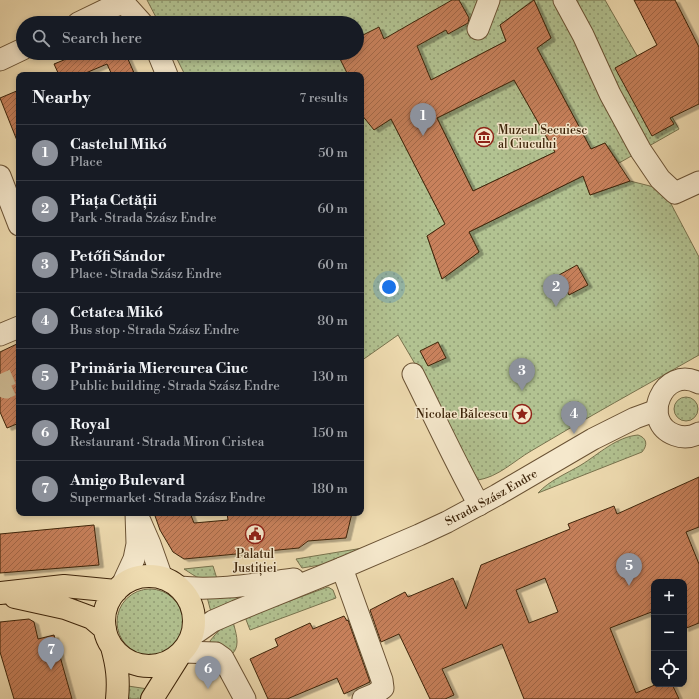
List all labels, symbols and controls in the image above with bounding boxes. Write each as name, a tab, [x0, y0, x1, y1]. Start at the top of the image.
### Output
search box	[16, 16, 364, 60]
icon: search	[30, 27, 52, 49]
text: Search here	[62, 29, 142, 48]
text: Nearby	[32, 87, 91, 109]
text: 7 results	[299, 90, 348, 106]
pin: 1	[410, 103, 436, 136]
place label: Muzeul Secuiesc al Ciucului	[498, 123, 587, 152]
museum icon: Muzeul Secuiesc al Ciucului	[473, 126, 495, 148]
text: Castelul Mikó	[70, 135, 167, 154]
text: 1	[42, 145, 48, 161]
text: 50 m	[318, 145, 348, 161]
text: Place	[70, 154, 102, 170]
text: Piața Cetății	[70, 191, 157, 210]
text: 2	[41, 201, 49, 217]
text: 60 m	[317, 201, 348, 217]
text: Park · Strada Szász Endre	[70, 210, 216, 226]
text: Petőfi Sándor	[70, 247, 165, 266]
text: 3	[41, 257, 49, 273]
text: 60 m	[317, 257, 348, 273]
text: Place · Strada Szász Endre	[70, 266, 222, 282]
pin: 2	[543, 274, 569, 307]
your location	[379, 277, 399, 297]
text: Cetatea Mikó	[70, 303, 163, 322]
text: 4	[41, 313, 49, 329]
text: 80 m	[317, 313, 348, 329]
text: Bus stop · Strada Szász Endre	[70, 322, 239, 338]
pin: 3	[509, 358, 535, 391]
text: Primăria Miercurea Ciuc	[70, 359, 248, 378]
text: 5	[41, 369, 49, 385]
text: 130 m	[313, 369, 348, 385]
text: Public building · Strada Szász Endre	[70, 378, 280, 394]
pin: 4	[561, 401, 587, 434]
place icon: Nicolae Bălcescu	[511, 403, 533, 425]
place label: Nicolae Bălcescu	[416, 407, 508, 422]
text: Royal	[70, 415, 110, 434]
text: 6	[41, 425, 49, 441]
text: 150 m	[313, 425, 348, 441]
text: Restaurant · Strada Miron Cristea	[70, 434, 264, 450]
street label: Strada Szász Endre	[443, 466, 540, 530]
text: Amigo Bulevard	[70, 471, 185, 490]
text: 7	[41, 481, 49, 497]
text: 180 m	[312, 481, 348, 497]
text: Supermarket · Strada Szász Endre	[70, 490, 266, 506]
public building icon: Palatul Justiției	[244, 523, 266, 545]
place label: Palatul Justiției	[232, 547, 277, 576]
pin: 5	[616, 553, 642, 586]
map controls	[651, 579, 687, 687]
button: +	[651, 579, 687, 615]
button: −	[651, 615, 687, 651]
pin: 7	[38, 637, 64, 670]
button: locate	[651, 651, 687, 687]
pin: 6	[195, 656, 221, 689]

